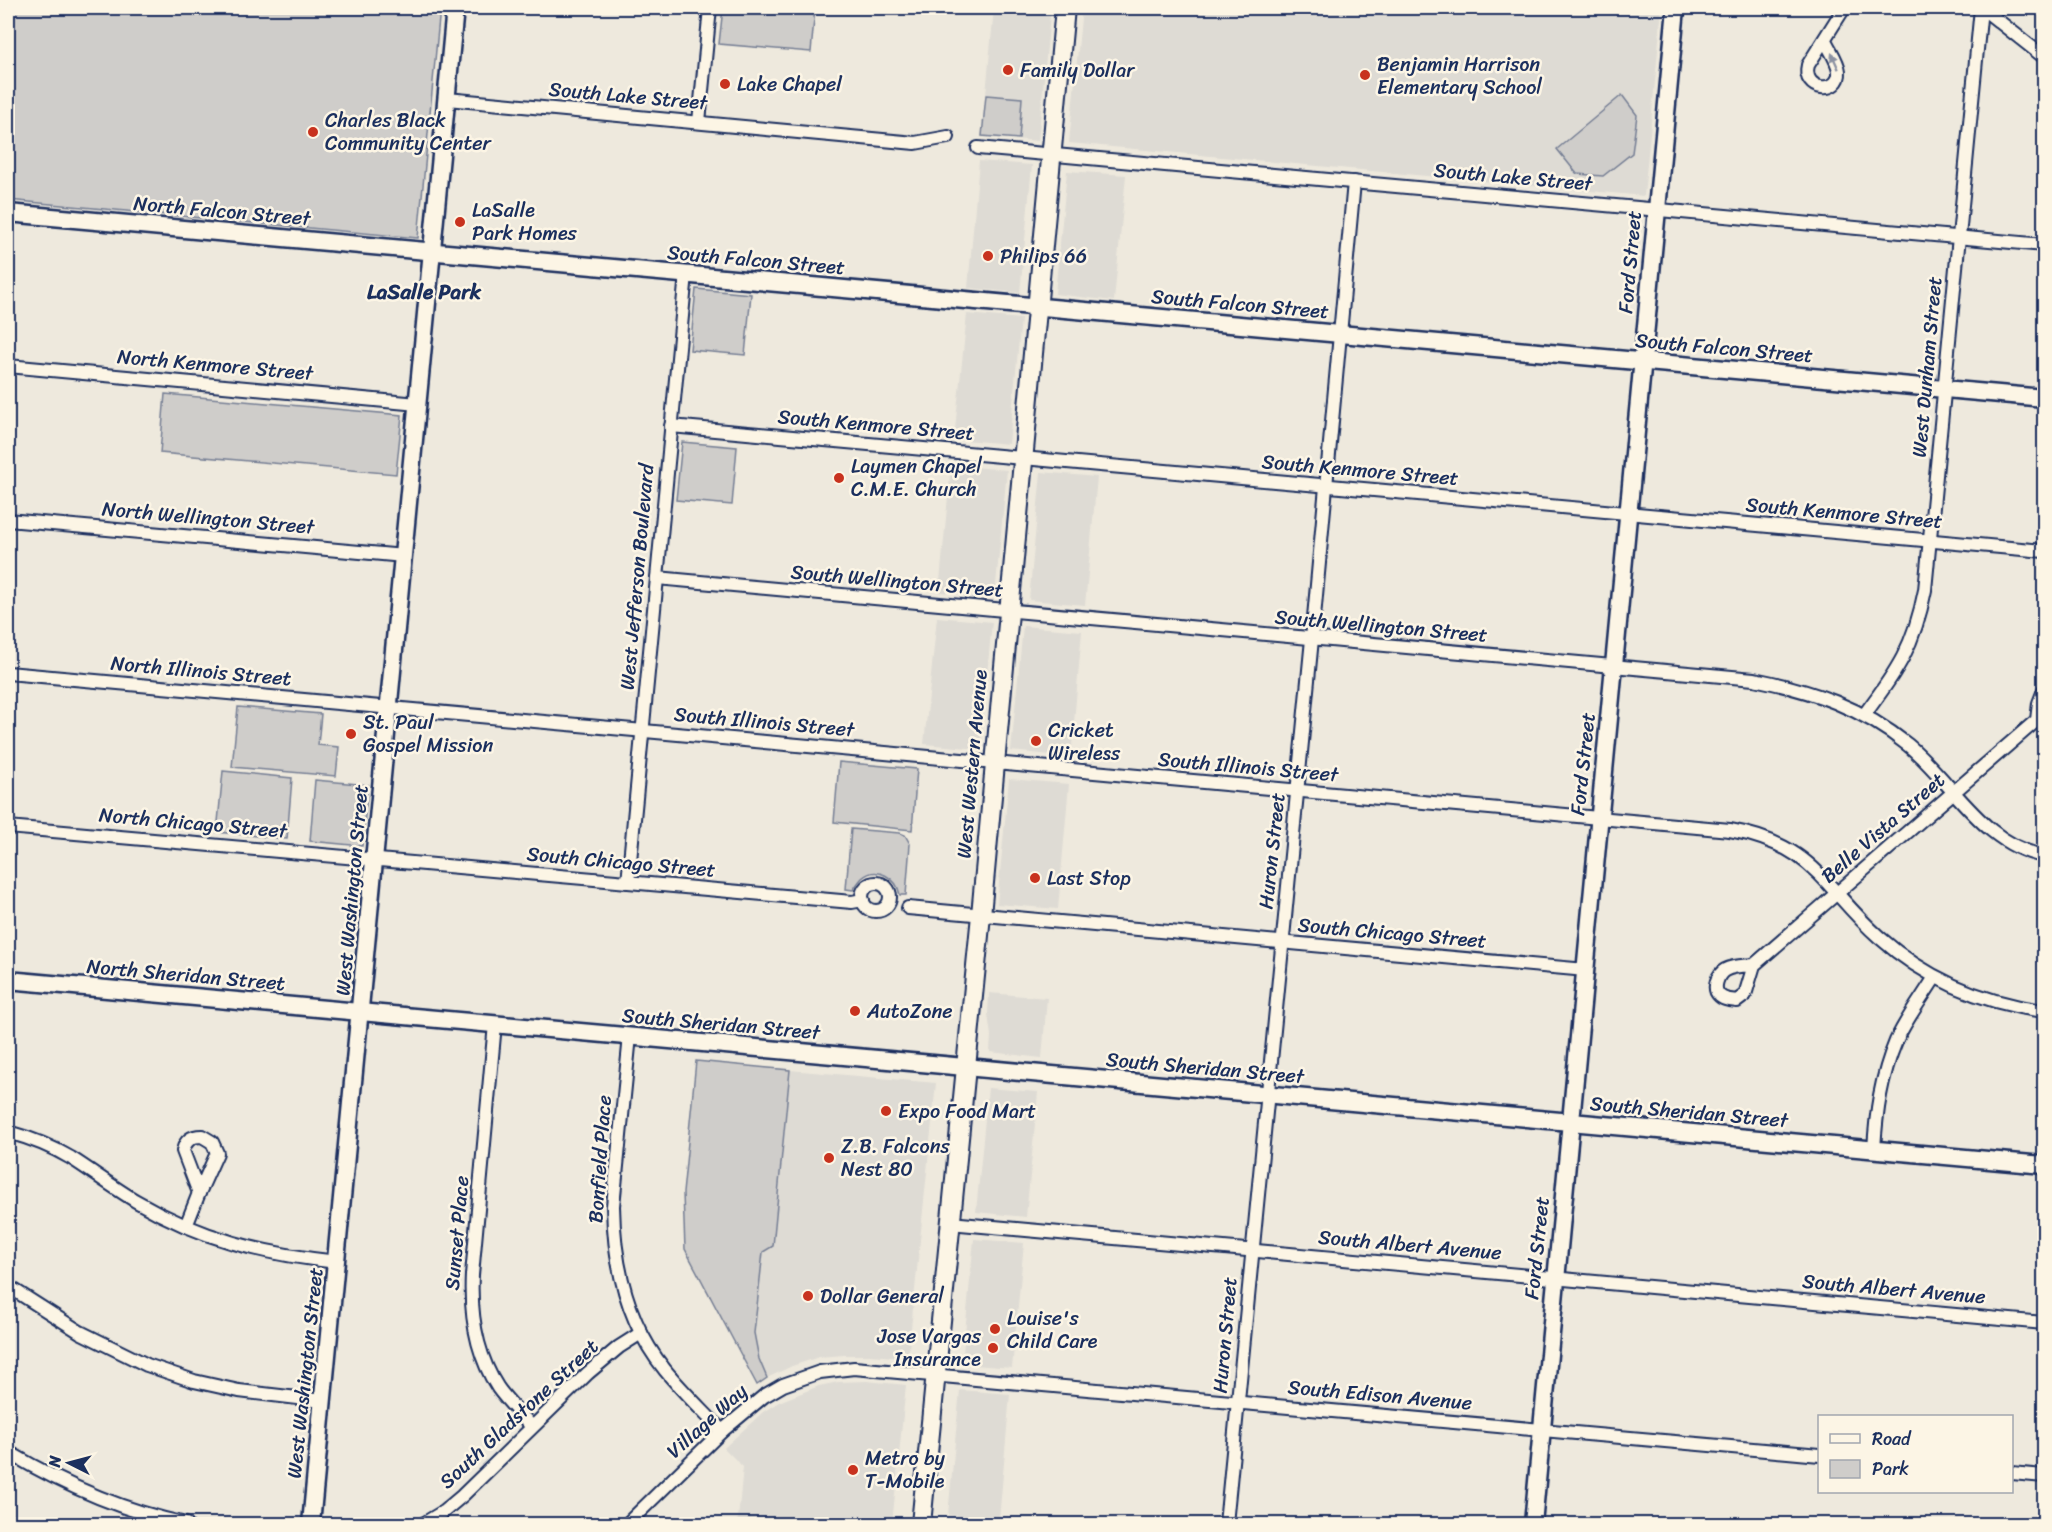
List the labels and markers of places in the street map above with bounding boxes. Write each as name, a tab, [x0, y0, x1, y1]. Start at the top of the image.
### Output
place label: Benjamin Harrison Elementary School	[1377, 47, 1542, 105]
place label: Family Dollar	[1020, 53, 1135, 88]
marker: Family Dollar	[1001, 63, 1015, 77]
place label: Lake Chapel	[737, 67, 843, 102]
marker: Benjamin Harrison Elementary School	[1358, 68, 1372, 82]
marker: Lake Chapel	[718, 77, 732, 91]
place label: Charles Black Community Center	[325, 103, 492, 161]
marker: Charles Black Community Center	[306, 125, 320, 139]
place label: LaSalle Park Homes	[472, 193, 578, 251]
marker: LaSalle Park Homes	[453, 215, 467, 229]
place label: Philips 66	[1000, 239, 1087, 274]
marker: Philips 66	[981, 249, 995, 263]
place label: Laymen Chapel C.M.E. Church	[851, 449, 982, 507]
marker: Laymen Chapel C.M.E. Church	[832, 471, 846, 485]
place label: St. Paul Gospel Mission	[363, 705, 493, 763]
place label: Cricket Wireless	[1048, 713, 1121, 771]
marker: St. Paul Gospel Mission	[344, 727, 358, 741]
marker: Cricket Wireless	[1029, 734, 1043, 748]
place label: Last Stop	[1047, 861, 1131, 896]
marker: Last Stop	[1028, 871, 1042, 885]
place label: AutoZone	[866, 994, 953, 1029]
marker: AutoZone	[848, 1004, 862, 1018]
place label: Expo Food Mart	[898, 1094, 1036, 1129]
marker: Expo Food Mart	[879, 1104, 893, 1118]
place label: Z.B. Falcons Nest 80	[841, 1129, 951, 1187]
marker: Z.B. Falcons Nest 80	[822, 1151, 836, 1165]
place label: Dollar General	[820, 1279, 944, 1314]
marker: Dollar General	[801, 1289, 815, 1303]
place label: Louise's Child Care	[1007, 1301, 1098, 1359]
place label: Jose Vargas Insurance	[876, 1319, 982, 1377]
marker: Louise's Child Care	[988, 1322, 1002, 1336]
marker: Jose Vargas Insurance	[986, 1341, 1000, 1355]
place label: Metro by T-Mobile	[865, 1441, 946, 1499]
marker: Metro by T-Mobile	[846, 1463, 860, 1477]

